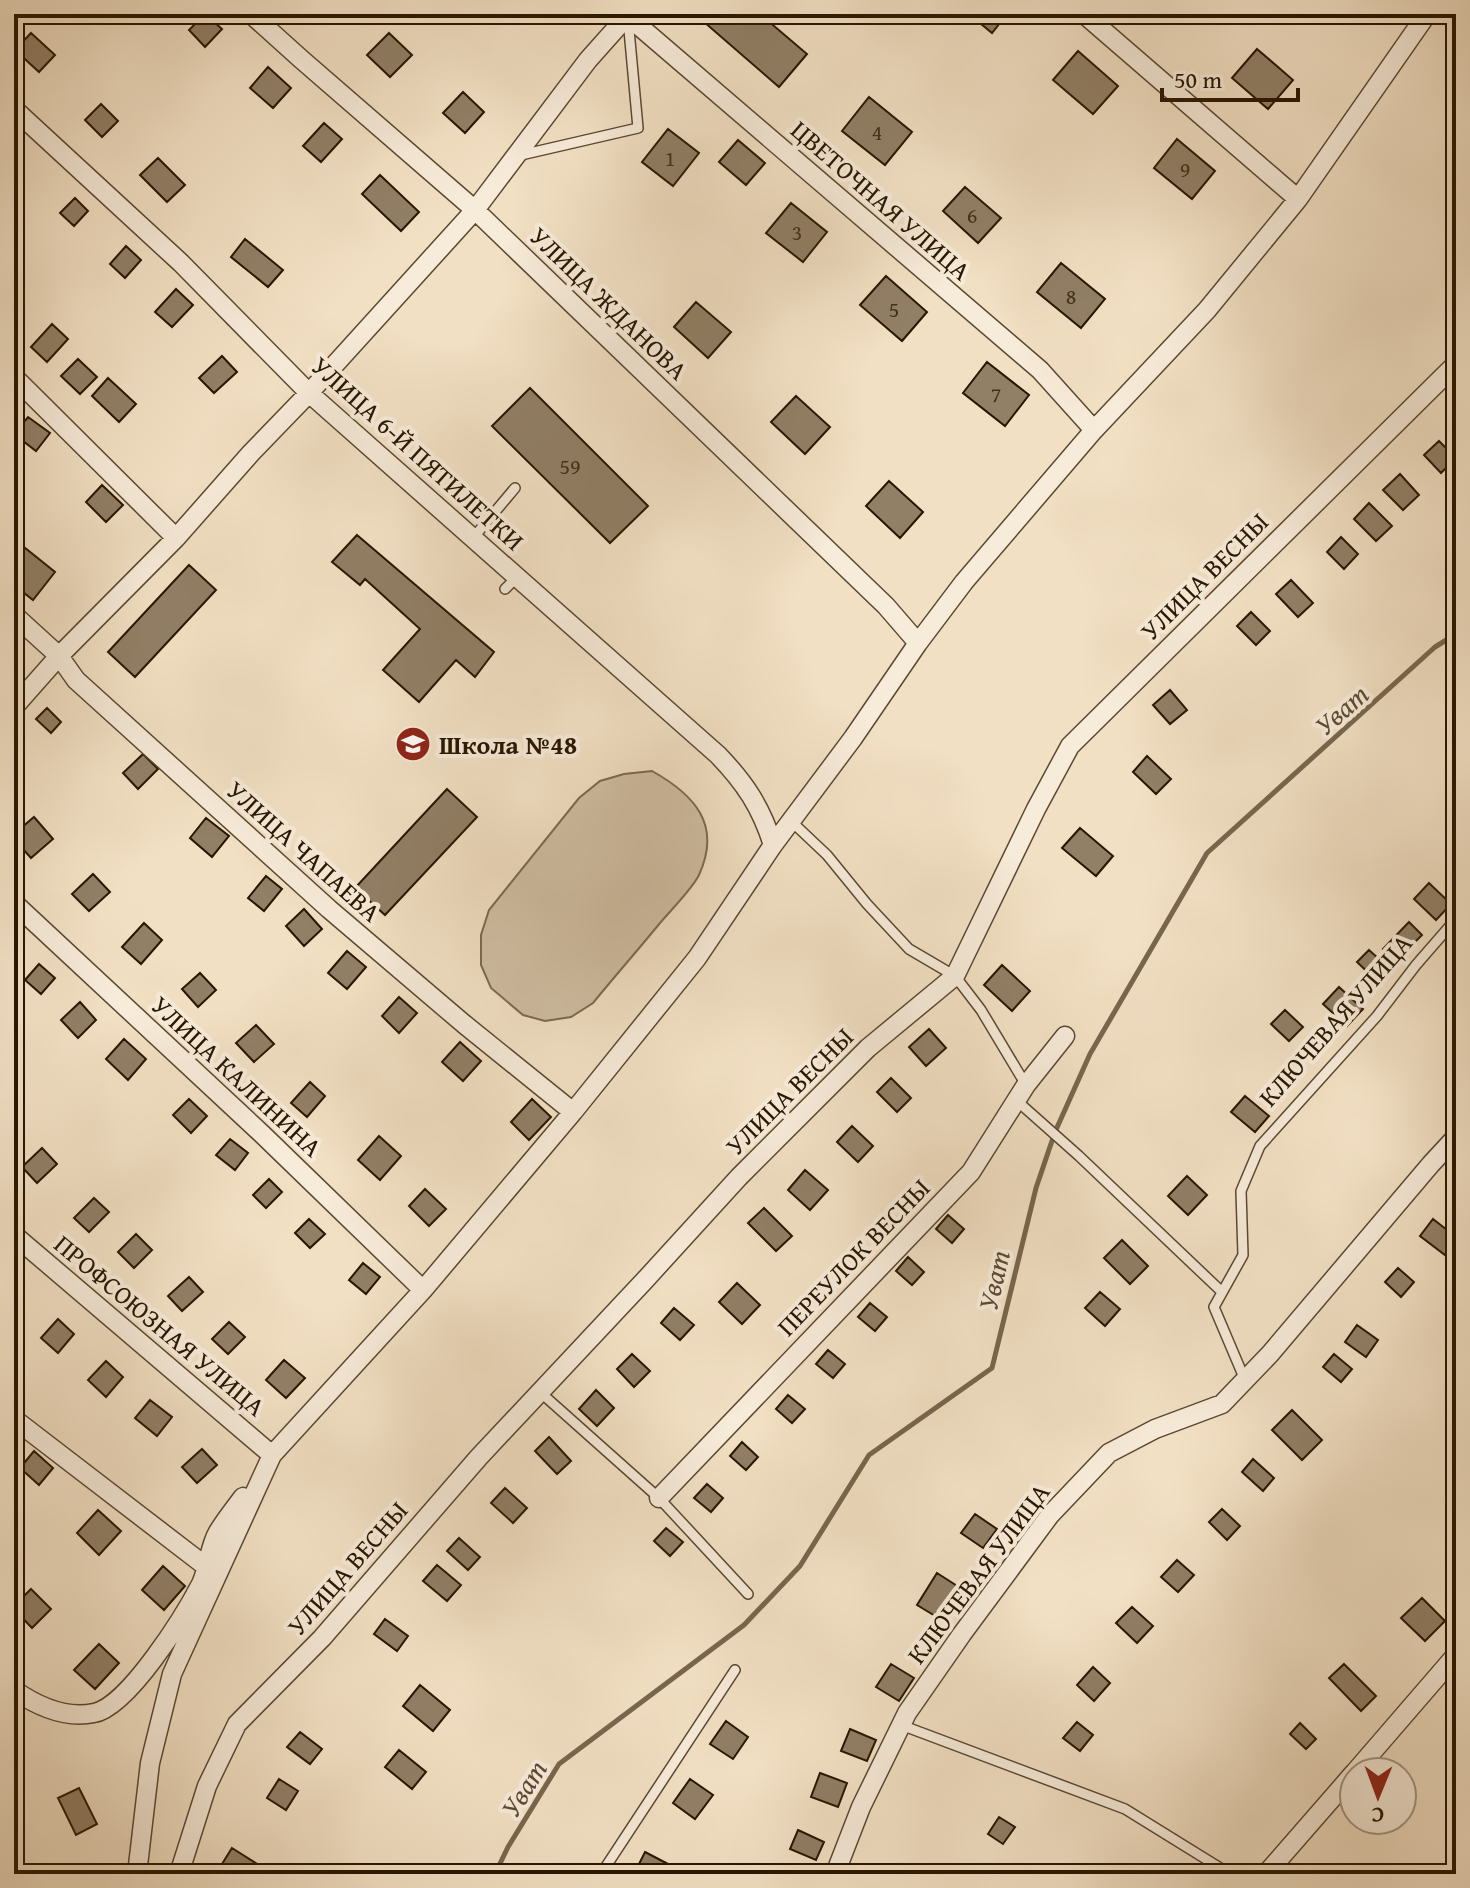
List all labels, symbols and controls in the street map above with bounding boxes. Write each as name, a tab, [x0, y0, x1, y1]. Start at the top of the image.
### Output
scale bar	[1162, 52, 1298, 102]
text: 50 m	[1174, 62, 1222, 97]
street label: ЦВЕТОЧНАЯ УЛИЦА	[782, 111, 980, 289]
house number: 4	[872, 116, 882, 148]
house number: 1	[665, 142, 675, 174]
house number: 9	[1180, 153, 1190, 185]
house number: 6	[967, 199, 977, 231]
house number: 3	[792, 216, 802, 248]
street label: УЛИЦА ЖДАНОВА	[521, 217, 697, 389]
house number: 8	[1066, 280, 1076, 312]
house number: 5	[889, 293, 899, 325]
street label: УЛИЦА 6-Й ПЯТИЛЕТКИ	[303, 347, 533, 559]
house number: 7	[991, 378, 1001, 410]
house number: 59	[559, 450, 581, 482]
street label: УЛИЦА ВЕСНЫ	[1131, 503, 1277, 649]
water label: Уват	[1305, 674, 1377, 744]
school or university icon: Школа №48	[394, 725, 432, 763]
place label: Школа №48	[439, 725, 577, 764]
street label: УЛИЦА ЧАПАЕВА	[218, 771, 390, 931]
street label: КЛЮЧЕВАЯ УЛИЦА	[1249, 925, 1421, 1115]
street label: УЛИЦА КАЛИНИНА	[143, 986, 332, 1166]
street label: УЛИЦА ВЕСНЫ	[716, 1018, 862, 1164]
street label: ПЕРЕУЛОК ВЕСНЫ	[767, 1169, 939, 1345]
street label: ПРОФСОЮЗНАЯ УЛИЦА	[46, 1225, 274, 1425]
water label: Уват	[966, 1246, 1020, 1314]
street label: КЛЮЧЕВАЯ УЛИЦА	[897, 1474, 1059, 1672]
street label: УЛИЦА ВЕСНЫ	[277, 1492, 417, 1644]
water label: Уват	[489, 1751, 557, 1825]
north arrow	[1338, 1756, 1418, 1836]
text: С	[1371, 1800, 1384, 1832]

